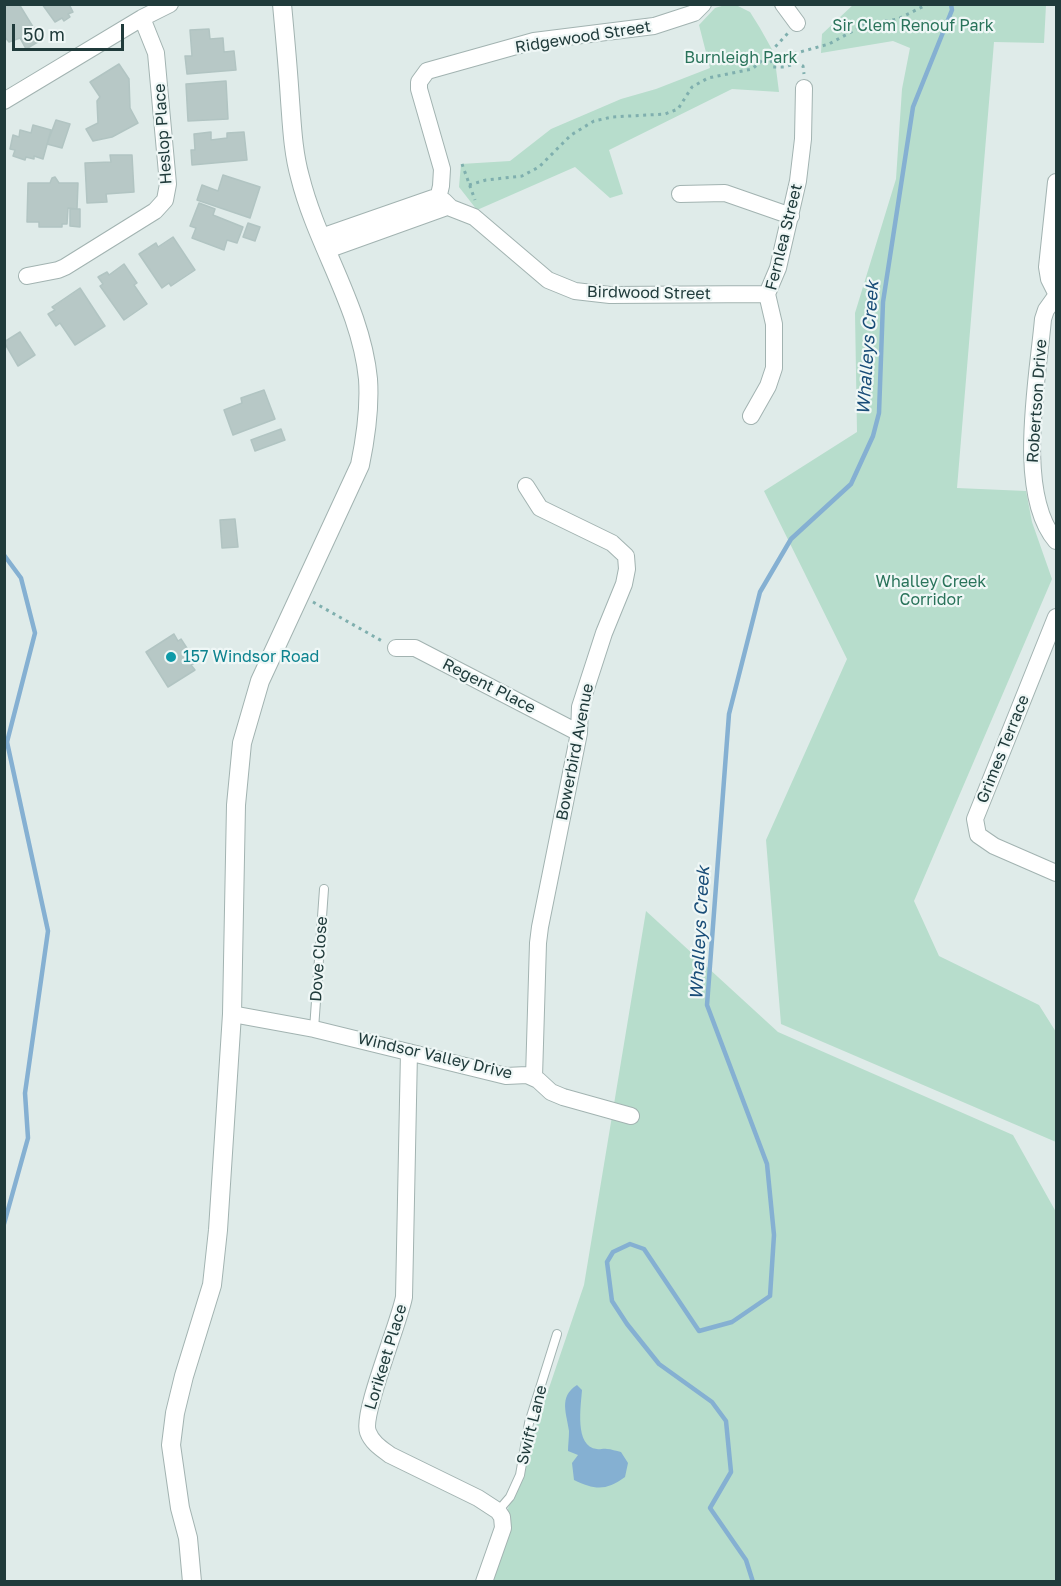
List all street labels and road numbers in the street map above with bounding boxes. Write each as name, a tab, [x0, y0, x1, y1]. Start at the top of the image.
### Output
street label: Ridgewood Street	[514, 17, 652, 57]
street label: Heslop Place	[150, 83, 176, 185]
street label: Fernlea Street	[761, 182, 807, 292]
street label: Birdwood Street	[587, 282, 711, 304]
street label: Robertson Drive	[1023, 338, 1051, 464]
street label: Regent Place	[439, 654, 539, 718]
street label: Bowerbird Avenue	[552, 682, 598, 822]
street label: Grimes Terrace	[973, 692, 1033, 806]
street label: Dove Close	[306, 916, 332, 1002]
street label: Windsor Valley Drive	[356, 1029, 514, 1083]
street label: Lorikeet Place	[361, 1302, 411, 1412]
street label: Swift Lane	[513, 1383, 551, 1467]

